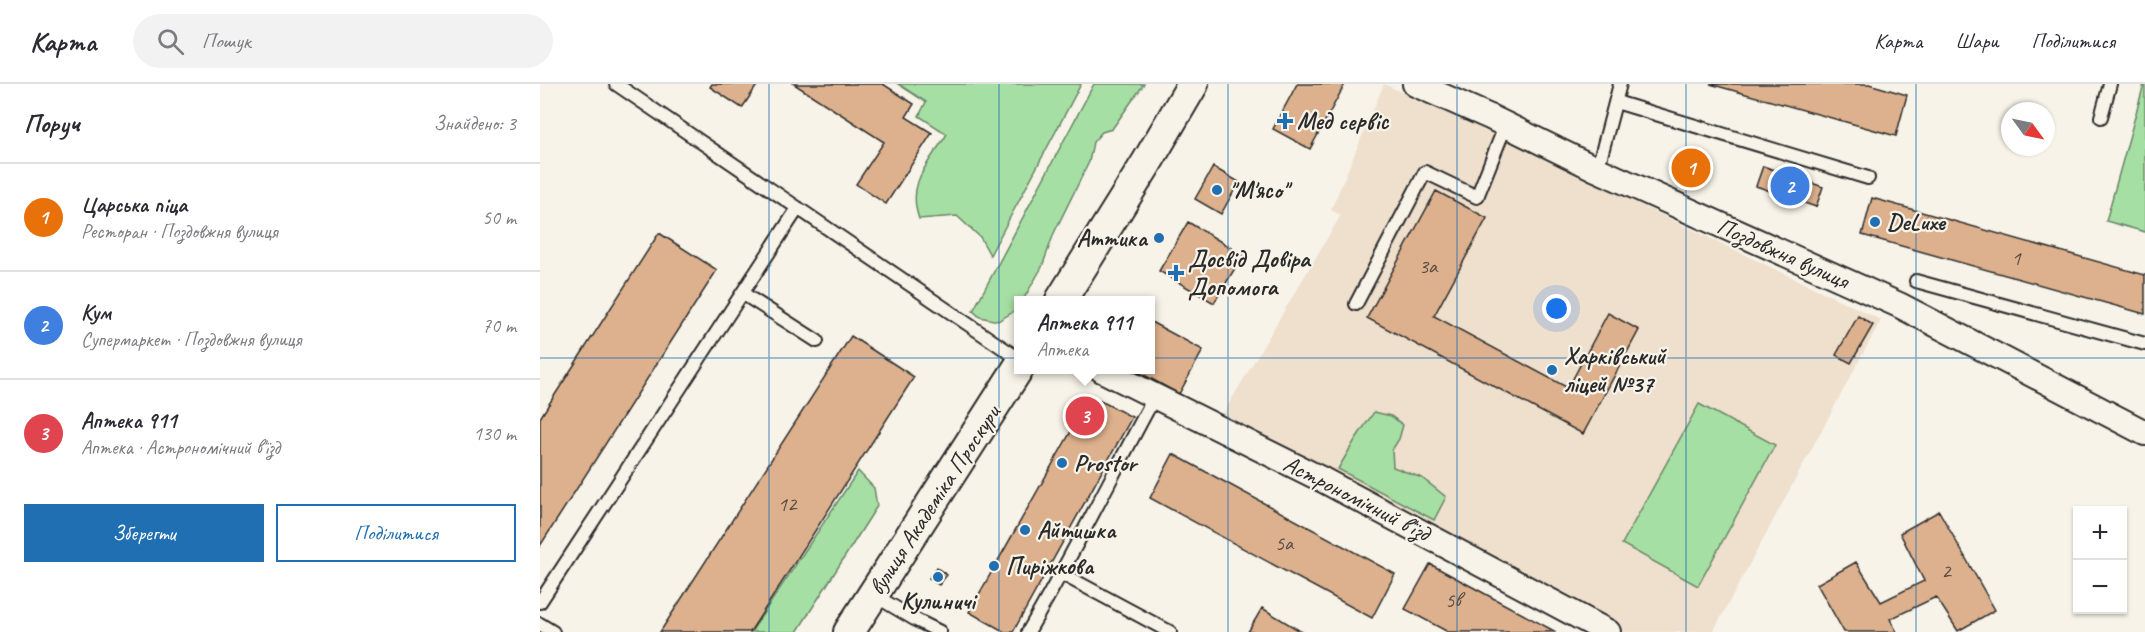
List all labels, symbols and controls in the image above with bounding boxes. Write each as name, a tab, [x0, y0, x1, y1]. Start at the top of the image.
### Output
search box	[133, 14, 553, 68]
text: Карта	[30, 24, 97, 59]
icon: search	[154, 25, 187, 58]
text: Пошук	[202, 27, 251, 55]
text: Карта	[1874, 28, 1922, 54]
text: Шари	[1955, 28, 1999, 54]
text: Поділитися	[2032, 28, 2115, 54]
north arrow	[2001, 102, 2055, 156]
place label: Мед сервіс	[1297, 106, 1389, 136]
text: Поруч	[24, 107, 80, 140]
text: Знайдено: 3	[434, 111, 516, 136]
marker: Мед сервіс	[1278, 114, 1292, 128]
pin: 1	[1672, 146, 1710, 190]
pin: 2	[1770, 164, 1810, 208]
place label: "М'ясо"	[1229, 175, 1293, 205]
marker: "М'ясо"	[1210, 183, 1224, 197]
text: Царська піца	[81, 191, 187, 219]
text: 1	[39, 205, 48, 230]
text: 50 m	[482, 205, 516, 230]
place label: DeLuxe	[1887, 207, 1947, 237]
street label: Поздовжня вулиця	[1712, 211, 1855, 297]
marker: DeLuxe	[1868, 215, 1882, 229]
text: Ресторан · Поздовжня вулиця	[81, 219, 278, 244]
place label: Аттика	[1077, 223, 1148, 253]
marker: Аттика	[1152, 231, 1166, 245]
place label: Досвід Довіра Допомога	[1188, 244, 1312, 302]
house number: 1	[2011, 245, 2022, 271]
house number: 3а	[1419, 253, 1439, 279]
marker: Досвід Довіра Допомога	[1169, 266, 1183, 280]
your location	[1542, 294, 1571, 323]
popup	[1014, 296, 1155, 374]
text: Кум	[81, 299, 111, 327]
text: Аптека 911	[1037, 309, 1132, 337]
text: 2	[39, 313, 48, 338]
text: 70 m	[482, 313, 516, 338]
text: Супермаркет · Поздовжня вулиця	[81, 327, 301, 352]
text: Аптека	[1037, 337, 1088, 362]
place label: Харківський ліцей №37	[1564, 341, 1667, 399]
marker: Харківський ліцей №37	[1545, 363, 1559, 377]
pin: 3	[1066, 394, 1104, 438]
street label: вулиця Академіка Проскури	[861, 398, 1008, 601]
text: Аптека 911	[81, 407, 177, 435]
text: 3	[39, 421, 48, 446]
text: 130 m	[473, 421, 516, 446]
text: Аптека · Астрономічний в'їзд	[81, 435, 280, 460]
place label: Prostor	[1074, 448, 1139, 478]
street label: Астрономічний в'їзд	[1278, 448, 1437, 550]
marker: Prostor	[1055, 456, 1069, 470]
house number: 12	[778, 491, 798, 517]
button: Зберегти	[24, 504, 264, 562]
button: Поділитися	[276, 504, 516, 562]
map controls	[2073, 506, 2127, 614]
button: +	[2073, 506, 2127, 560]
place label: Айтишка	[1037, 515, 1117, 545]
marker: Айтишка	[1018, 523, 1032, 537]
house number: 5а	[1275, 530, 1295, 556]
place label: Пиріжкова	[1006, 551, 1095, 581]
house number: 2	[1941, 558, 1952, 584]
marker: Пиріжкова	[987, 559, 1001, 573]
button: −	[2073, 560, 2127, 614]
marker: Кулиничі	[931, 570, 945, 584]
place label: Кулиничі	[901, 586, 978, 616]
house number: 5в	[1445, 587, 1466, 613]

